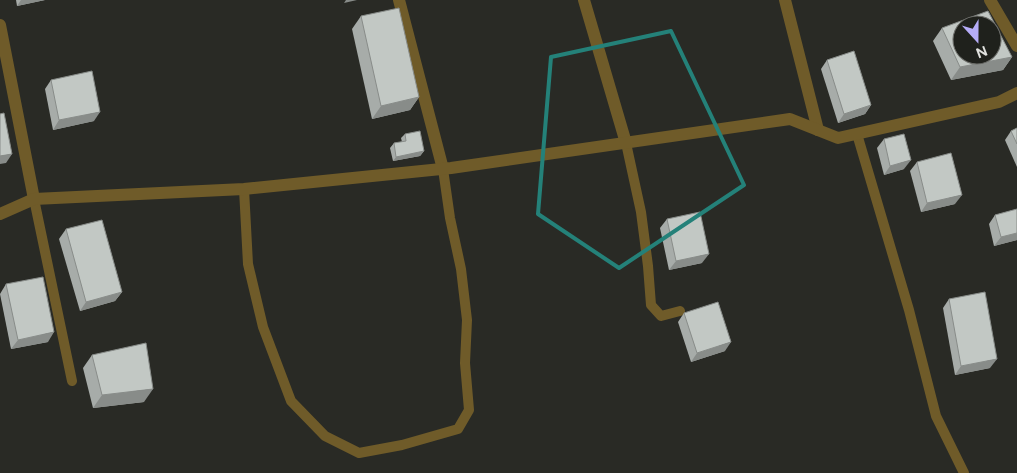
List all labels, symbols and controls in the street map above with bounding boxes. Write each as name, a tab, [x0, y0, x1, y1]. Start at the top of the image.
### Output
north arrow	[952, 15, 1002, 65]
text: N	[973, 42, 990, 62]

